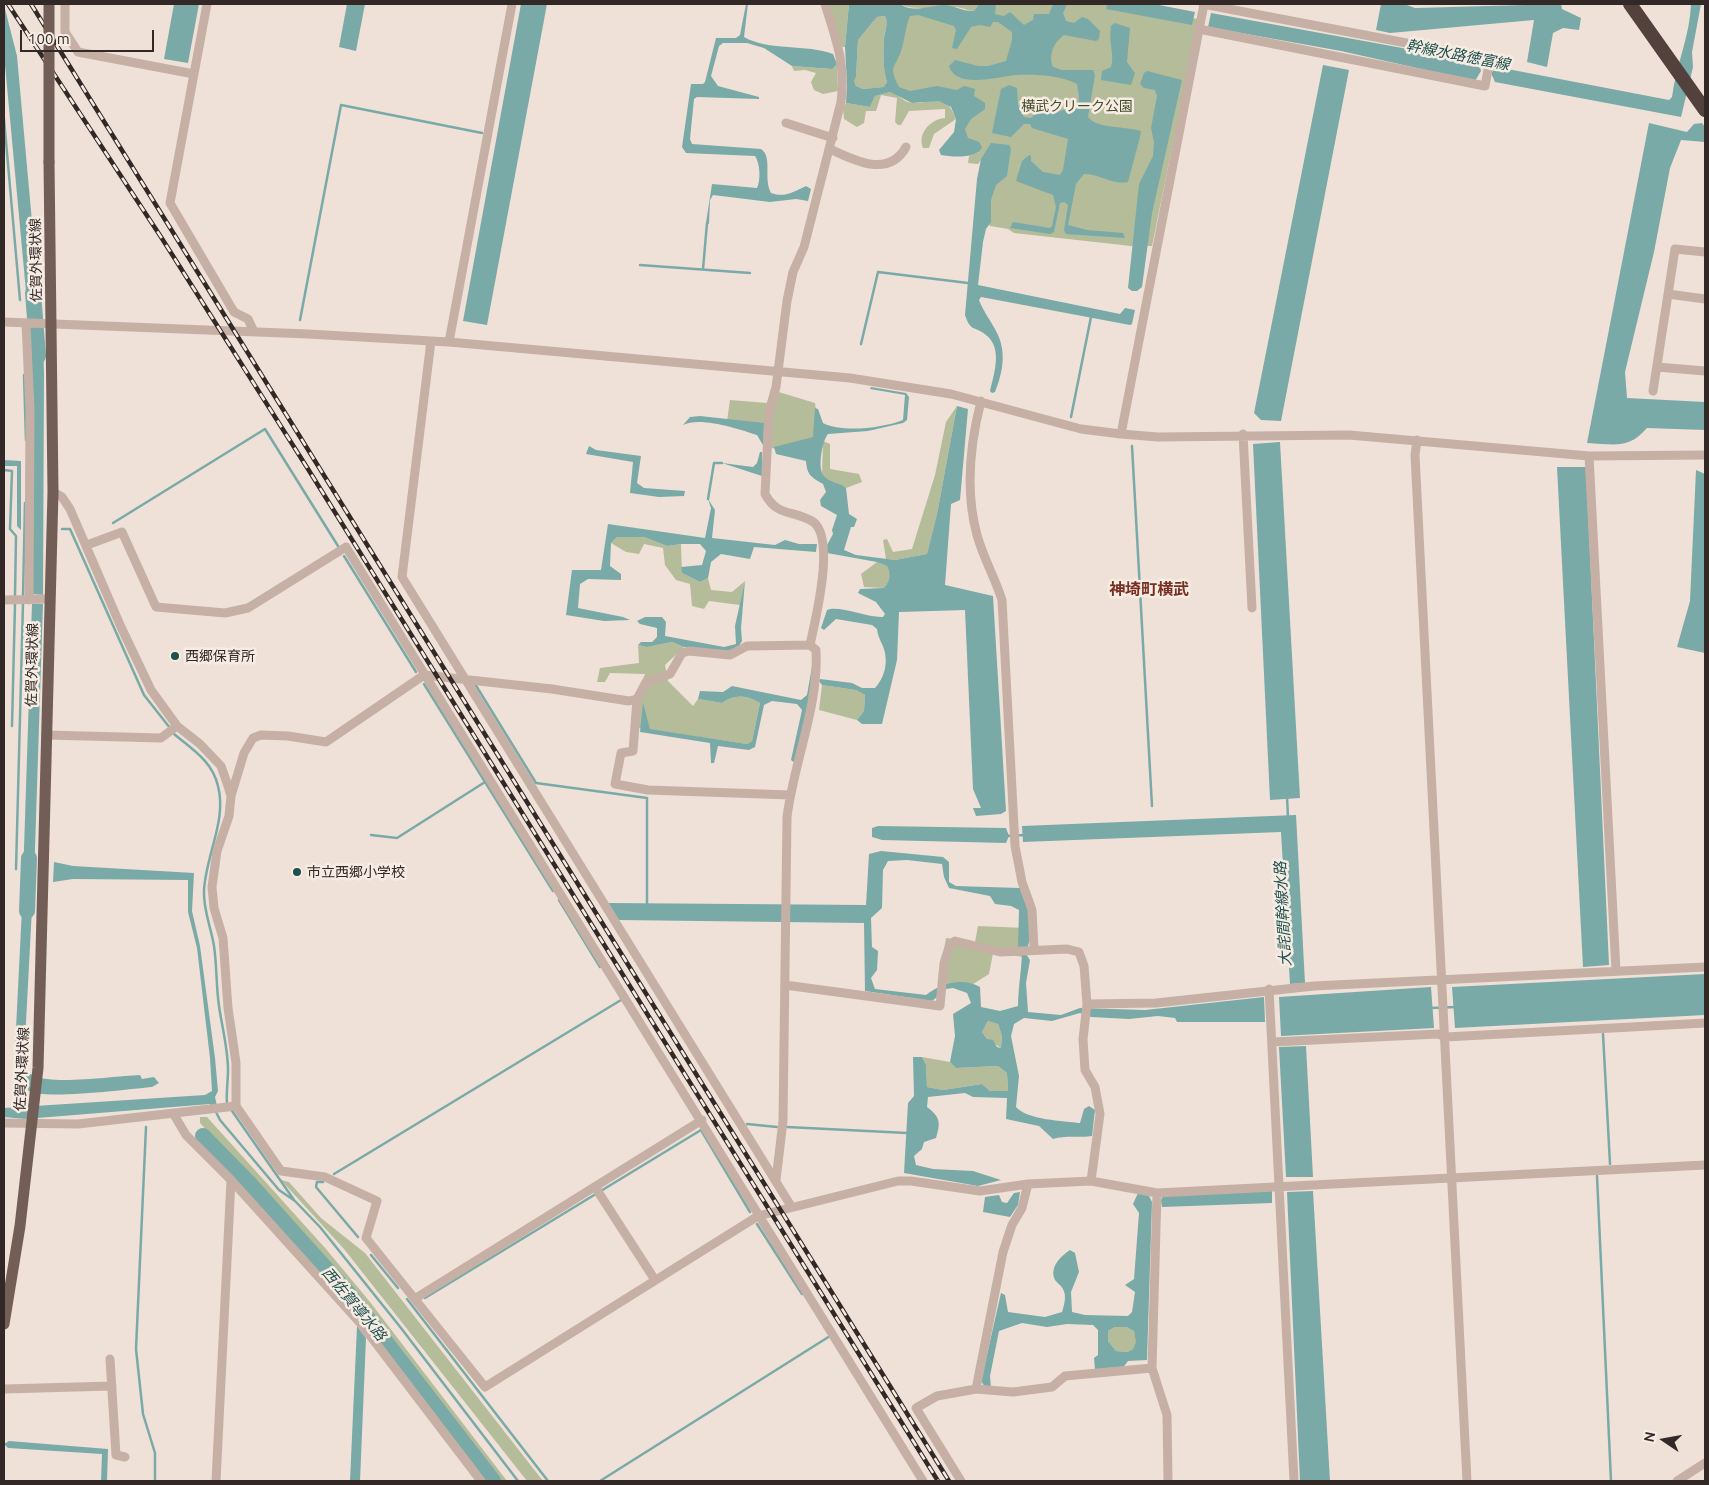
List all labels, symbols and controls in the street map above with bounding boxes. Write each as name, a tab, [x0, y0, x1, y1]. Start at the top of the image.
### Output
scale bar	[22, 20, 156, 52]
text: 100 m	[28, 30, 70, 47]
water label: 幹線水路徳富線	[1405, 36, 1511, 74]
park label: 横武クリーク公園	[1021, 98, 1133, 114]
street label: 佐賀外環状線	[27, 218, 45, 302]
district label: 神埼町横武	[1109, 580, 1189, 600]
street label: 佐賀外環状線	[23, 623, 41, 707]
place label: 西郷保育所	[185, 648, 255, 664]
marker: 西郷保育所	[169, 650, 181, 662]
water label: 大詫間幹線水路	[1271, 861, 1295, 967]
place label: 市立西郷小学校	[307, 864, 405, 880]
marker: 市立西郷小学校	[291, 866, 303, 878]
street label: 佐賀外環状線	[11, 1027, 33, 1111]
water label: 西佐賀導水路	[318, 1264, 390, 1344]
north arrow	[1639, 1415, 1689, 1465]
text: N	[1640, 1430, 1658, 1444]

